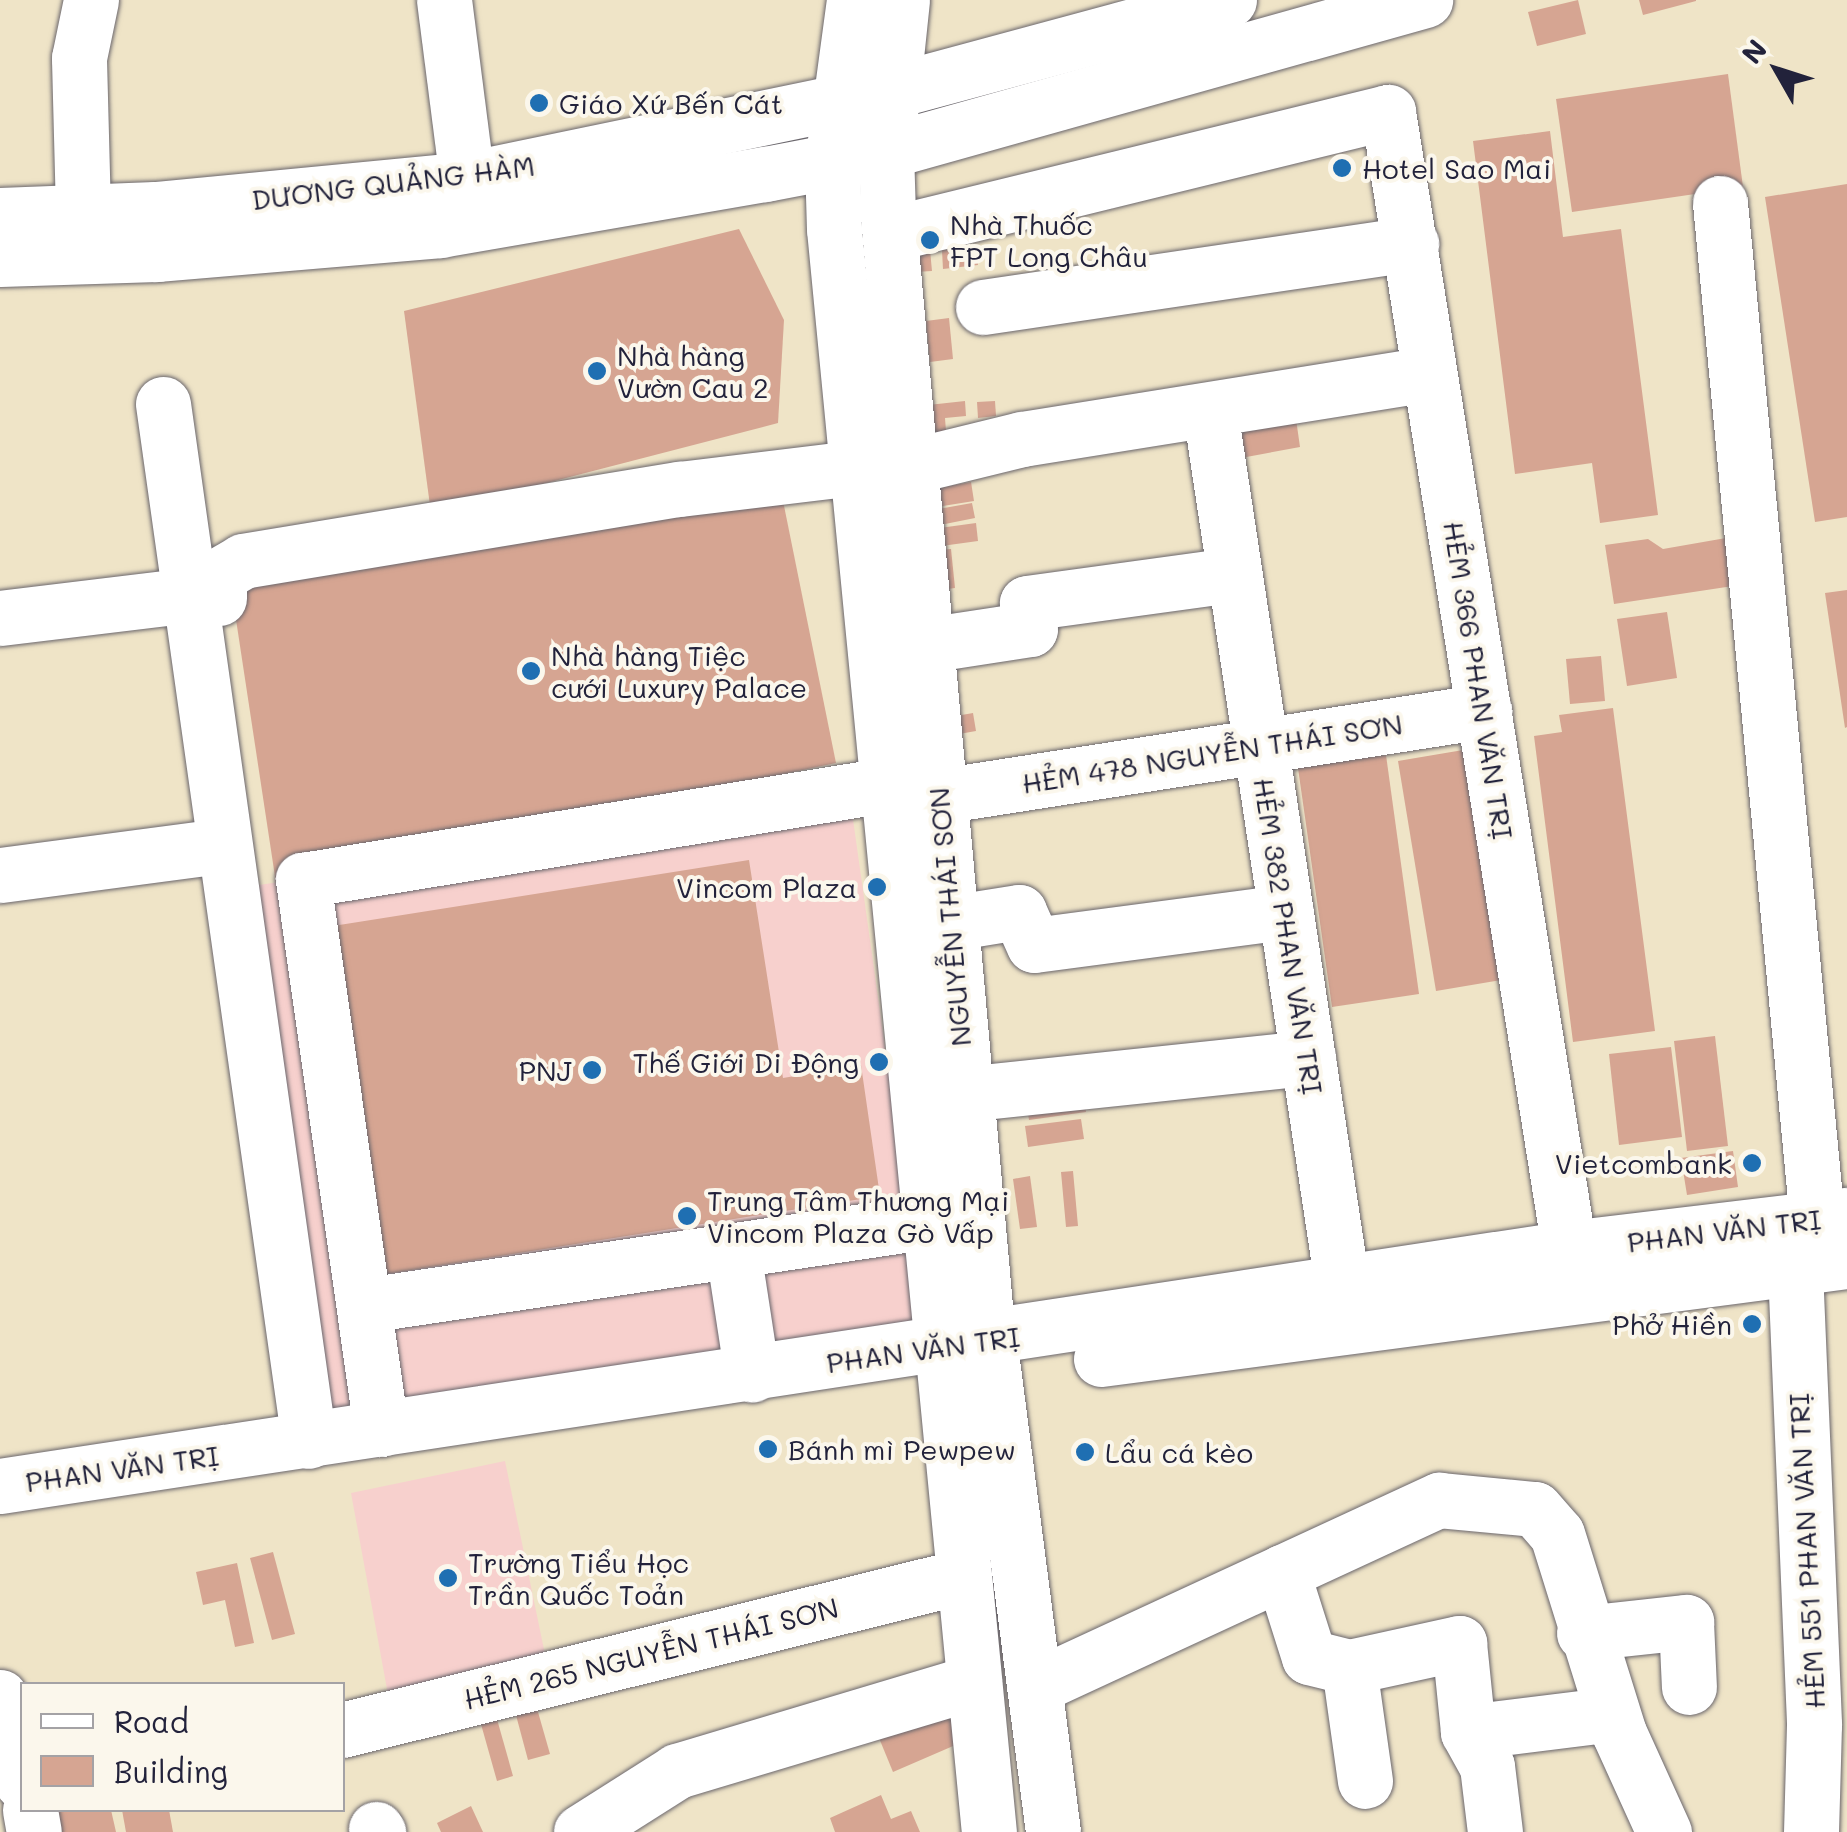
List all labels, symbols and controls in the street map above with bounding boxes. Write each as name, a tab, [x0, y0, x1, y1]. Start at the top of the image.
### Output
north arrow	[1727, 20, 1827, 120]
text: N	[1733, 32, 1774, 71]
place label: Giáo Xứ Bến Cát	[559, 86, 783, 120]
marker: Giáo Xứ Bến Cát	[528, 92, 550, 114]
street label: DƯƠNG QUẢNG HÀM	[250, 148, 536, 216]
place label: Hotel Sao Mai	[1362, 151, 1551, 185]
marker: Hotel Sao Mai	[1331, 157, 1353, 179]
place label: Nhà Thuốc FPT Long Châu	[950, 207, 1148, 273]
marker: Nhà Thuốc FPT Long Châu	[919, 229, 941, 251]
place label: Nhà hàng Vườn Cau 2	[617, 338, 769, 404]
marker: Nhà hàng Vườn Cau 2	[586, 360, 608, 382]
street label: HẺM 366 PHAN VĂN TRỊ	[1437, 519, 1521, 841]
place label: Nhà hàng Tiệc cưới Luxury Palace	[551, 638, 807, 704]
marker: Nhà hàng Tiệc cưới Luxury Palace	[520, 660, 542, 682]
street label: HẺM 478 NGUYỄN THÁI SƠN	[1019, 706, 1405, 800]
street label: HẺM 382 PHAN VĂN TRỊ	[1247, 775, 1331, 1097]
street label: NGUYỄN THÁI SƠN	[921, 786, 977, 1048]
place label: Vincom Plaza	[676, 870, 857, 904]
marker: Vincom Plaza	[866, 876, 888, 898]
place label: Thế Giới Di Động	[633, 1045, 859, 1079]
marker: Thế Giới Di Động	[868, 1051, 890, 1073]
place label: PNJ	[519, 1053, 572, 1087]
marker: PNJ	[581, 1059, 603, 1081]
place label: Vietcombank	[1555, 1146, 1732, 1180]
marker: Vietcombank	[1741, 1152, 1763, 1174]
place label: Trung Tâm Thương Mại Vincom Plaza Gò Vấp	[707, 1183, 1009, 1249]
street label: PHAN VĂN TRỊ	[1625, 1201, 1823, 1259]
marker: Trung Tâm Thương Mại Vincom Plaza Gò Vấp	[676, 1205, 698, 1227]
place label: Phở Hiền	[1612, 1307, 1732, 1341]
marker: Phở Hiền	[1741, 1313, 1763, 1335]
street label: PHAN VĂN TRỊ	[824, 1319, 1022, 1379]
street label: HẺM 551 PHAN VĂN TRỊ	[1781, 1392, 1831, 1710]
place label: Bánh mì Pewpew	[788, 1432, 1016, 1466]
place label: Lẩu cá kèo	[1105, 1435, 1253, 1469]
street label: PHAN VĂN TRỊ	[23, 1438, 221, 1498]
marker: Bánh mì Pewpew	[757, 1438, 779, 1460]
marker: Lẩu cá kèo	[1074, 1441, 1096, 1463]
place label: Trường Tiểu Học Trần Quốc Toản	[468, 1545, 689, 1611]
marker: Trường Tiểu Học Trần Quốc Toản	[437, 1567, 459, 1589]
street label: HẺM 265 NGUYỄN THÁI SƠN	[460, 1590, 842, 1716]
legend	[20, 1682, 345, 1812]
text: Road	[114, 1701, 189, 1741]
text: Building	[114, 1751, 228, 1791]

